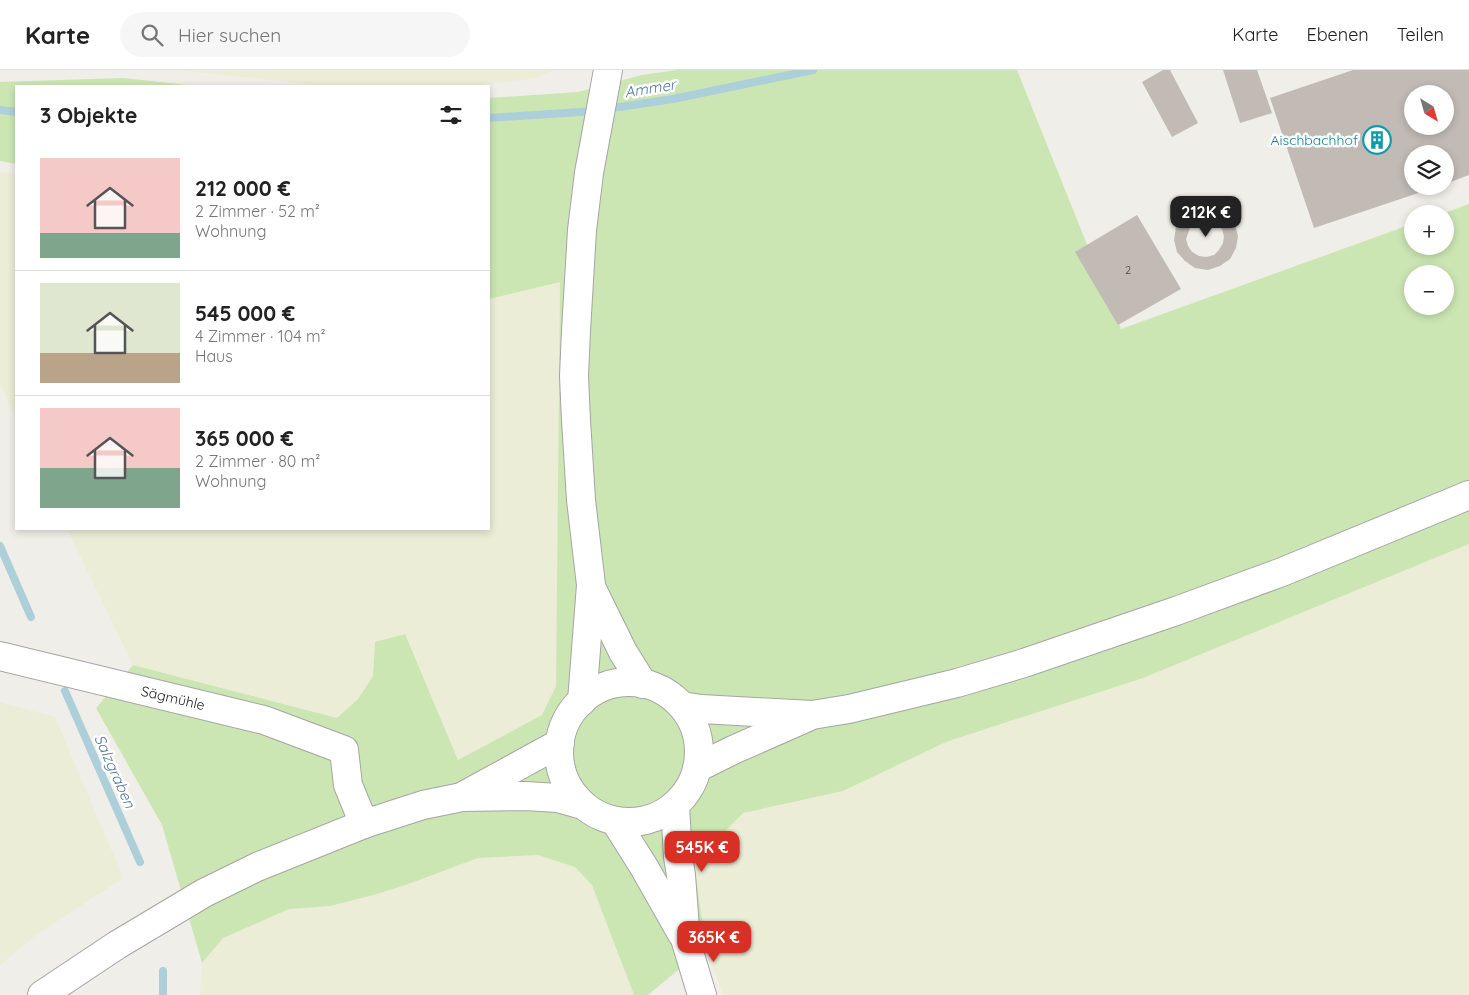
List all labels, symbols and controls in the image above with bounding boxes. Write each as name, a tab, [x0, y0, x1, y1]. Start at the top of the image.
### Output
search box	[120, 12, 470, 57]
text: Karte	[25, 20, 90, 50]
icon: search	[138, 21, 166, 49]
text: Hier suchen	[178, 23, 281, 47]
text: Karte	[1232, 23, 1278, 46]
text: Ebenen	[1306, 23, 1369, 46]
text: Teilen	[1397, 23, 1444, 46]
water label: Ammer	[623, 74, 679, 101]
north arrow	[1404, 85, 1454, 135]
map controls	[1404, 85, 1454, 315]
icon: filters	[437, 101, 465, 129]
text: 3 Objekte	[40, 102, 137, 128]
building icon: Aischbachhof	[1362, 125, 1392, 155]
place label: Aischbachhof	[1271, 131, 1358, 149]
button: layers	[1404, 145, 1454, 195]
text: 212 000 €	[195, 175, 291, 201]
icon: home	[80, 178, 140, 238]
pin: 212K €	[1165, 196, 1247, 238]
text: 2 Zimmer · 52 m²	[195, 201, 320, 221]
text: 212K €	[1181, 202, 1231, 222]
button: +	[1404, 205, 1454, 255]
text: Wohnung	[195, 221, 267, 241]
house number: 2	[1125, 263, 1131, 277]
button: −	[1404, 265, 1454, 315]
text: 545 000 €	[195, 300, 295, 326]
icon: home	[80, 303, 140, 363]
text: 4 Zimmer · 104 m²	[195, 326, 326, 346]
text: Haus	[195, 346, 233, 366]
text: 365 000 €	[195, 425, 294, 451]
icon: home	[80, 428, 140, 488]
text: 2 Zimmer · 80 m²	[195, 451, 320, 471]
text: Wohnung	[195, 471, 267, 491]
street label: Sägmühle	[139, 682, 207, 714]
water label: Salzgraben	[90, 731, 140, 811]
pin: 545K €	[661, 830, 743, 873]
text: 545K €	[676, 837, 728, 857]
pin: 365K €	[673, 920, 755, 963]
text: 365K €	[688, 927, 740, 947]

